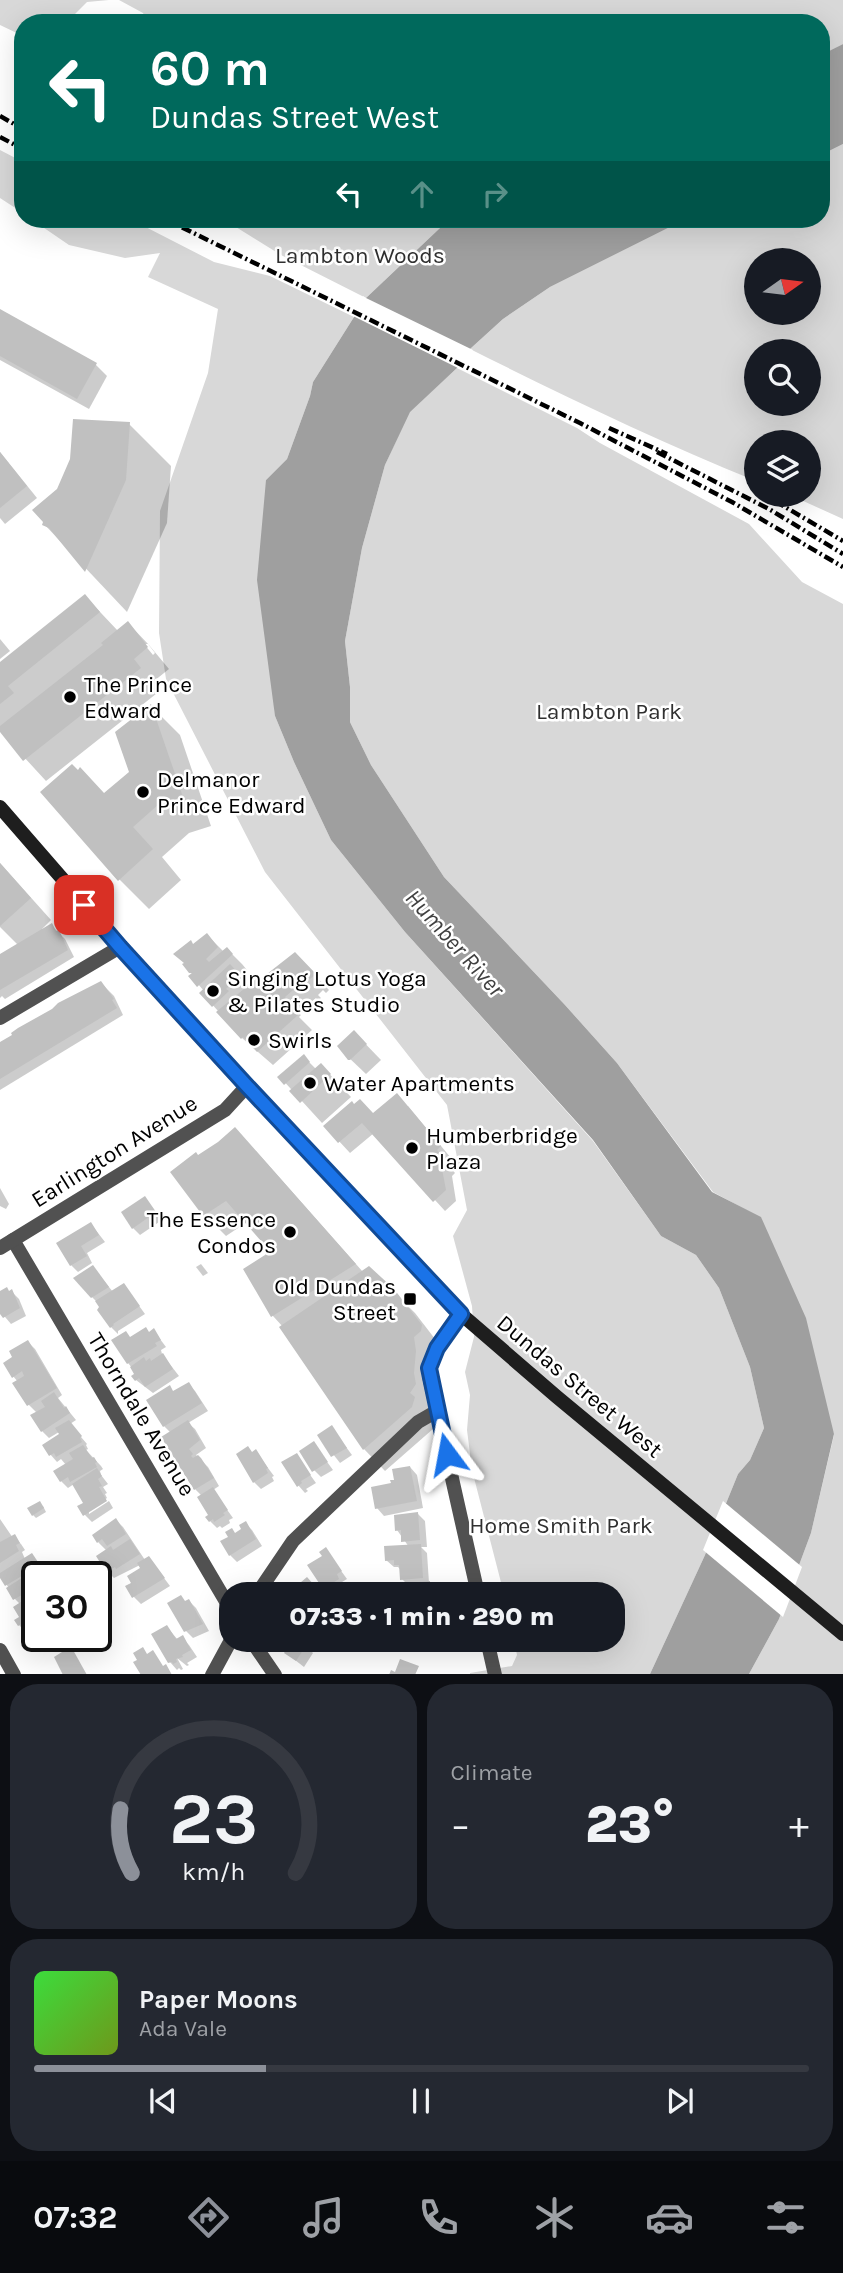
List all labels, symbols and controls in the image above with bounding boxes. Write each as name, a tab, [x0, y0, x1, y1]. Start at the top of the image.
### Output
text: 60 m	[150, 40, 270, 97]
icon: left	[35, 42, 126, 133]
text: Dundas Street West	[150, 99, 439, 136]
icon: left	[330, 175, 368, 213]
icon: ahead	[403, 175, 441, 213]
icon: right	[476, 175, 514, 213]
park label: Lambton Woods	[275, 242, 445, 269]
north arrow	[744, 248, 821, 326]
map controls	[744, 248, 821, 507]
button: search	[744, 339, 821, 416]
button: layers	[744, 430, 821, 507]
place label: The Prince Edward	[84, 671, 192, 724]
marker: The Prince Edward	[62, 689, 78, 705]
park label: Lambton Park	[536, 698, 682, 725]
place label: Delmanor Prince Edward	[157, 766, 306, 819]
marker: Delmanor Prince Edward	[135, 784, 151, 800]
pin	[54, 875, 114, 935]
water label: Humber River	[400, 884, 511, 1003]
icon: arrive	[65, 886, 103, 924]
place label: Singing Lotus Yoga & Pilates Studio	[227, 965, 427, 1018]
marker: Singing Lotus Yoga & Pilates Studio	[205, 983, 221, 999]
place label: Swirls	[268, 1027, 332, 1054]
marker: Swirls	[246, 1032, 262, 1048]
place label: Water Apartments	[324, 1070, 515, 1097]
marker: Water Apartments	[302, 1075, 318, 1091]
street label: Earlington Avenue	[26, 1090, 202, 1213]
place label: Humberbridge Plaza	[426, 1122, 578, 1175]
marker: Humberbridge Plaza	[404, 1140, 420, 1156]
place label: The Essence Condos	[147, 1206, 276, 1259]
marker: The Essence Condos	[282, 1224, 298, 1240]
place label: Old Dundas Street	[274, 1273, 396, 1326]
marker: Old Dundas Street	[402, 1291, 418, 1307]
street label: Dundas Street West	[491, 1309, 668, 1464]
street label: Thorndale Avenue	[82, 1328, 201, 1501]
position arrow	[410, 1417, 484, 1491]
park label: Home Smith Park	[469, 1512, 653, 1539]
speed limit sign: 30	[21, 1561, 112, 1652]
text: 07:33 · 1 min · 290 m	[289, 1601, 555, 1632]
text: Climate	[451, 1759, 533, 1786]
text: 23	[169, 1776, 258, 1861]
text: 23°	[585, 1794, 675, 1855]
text: −	[451, 1803, 470, 1848]
text: +	[789, 1803, 809, 1848]
text: km/h	[182, 1856, 245, 1885]
text: Paper Moons	[139, 1984, 298, 2015]
text: Ada Vale	[139, 2015, 227, 2042]
icon: previous	[144, 2082, 182, 2120]
icon: pause	[402, 2082, 440, 2120]
icon: next	[661, 2082, 699, 2120]
icon: directions	[184, 2193, 233, 2242]
icon: music	[299, 2193, 348, 2242]
icon: phone	[414, 2193, 463, 2242]
icon: climate	[530, 2193, 579, 2242]
icon: car	[645, 2193, 694, 2242]
icon: filters	[761, 2193, 810, 2242]
text: 07:32	[33, 2199, 117, 2236]

